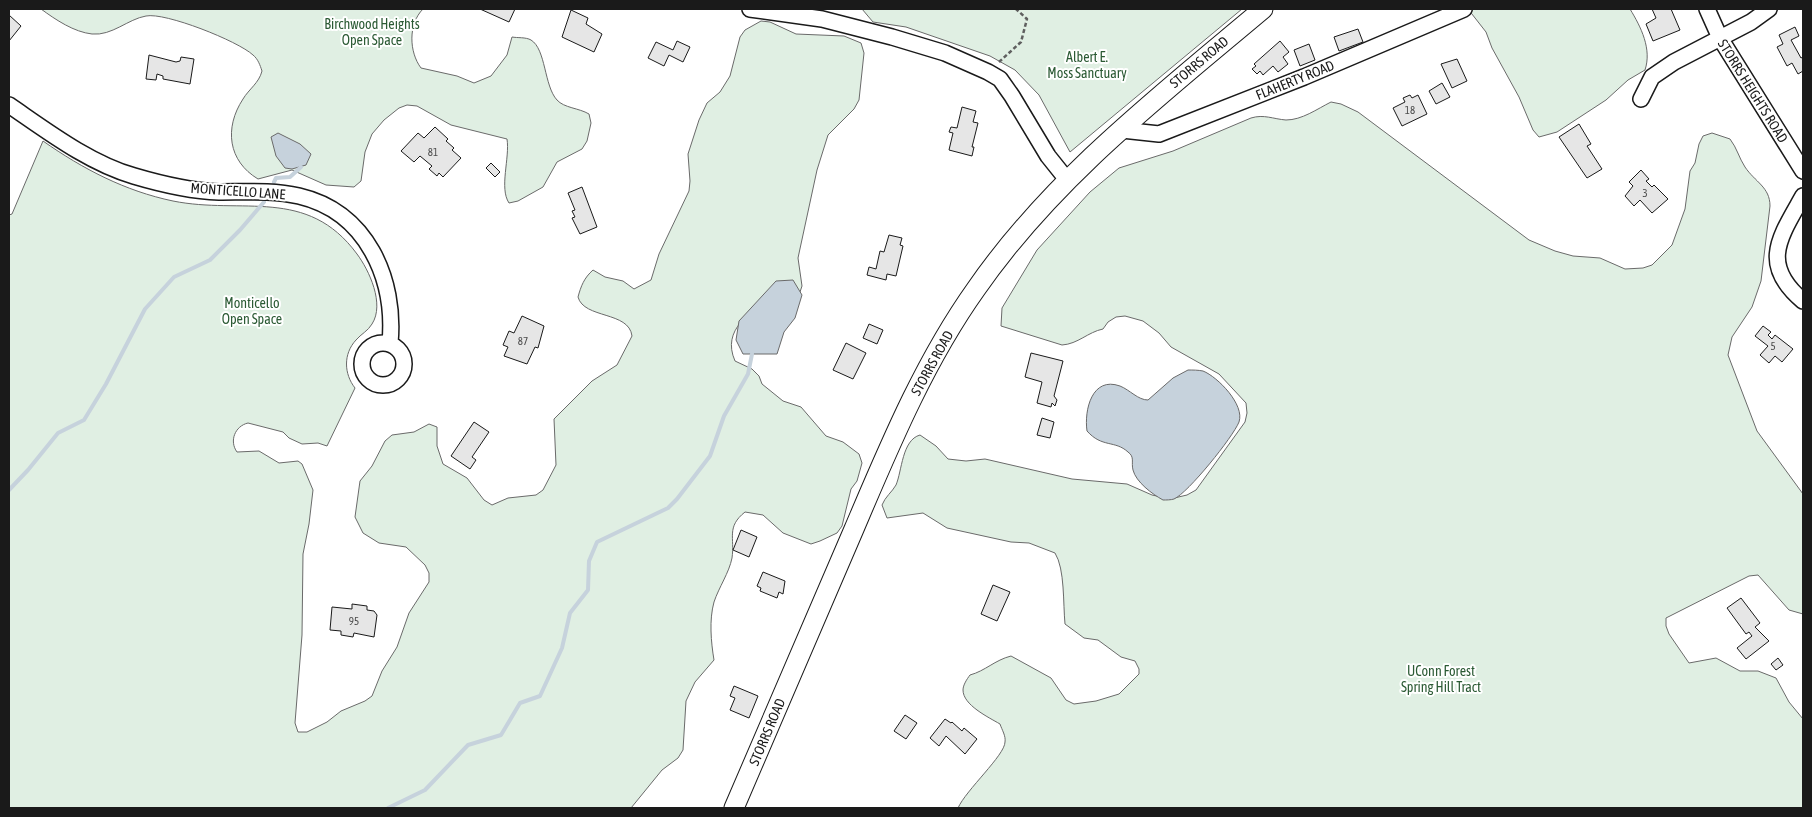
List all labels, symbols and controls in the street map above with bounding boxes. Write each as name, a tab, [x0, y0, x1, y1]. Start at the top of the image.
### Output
park label: Birchwood Heights Open Space	[324, 16, 420, 48]
street label: STORRS ROAD	[1166, 33, 1232, 91]
street label: STORRS HEIGHTS ROAD	[1715, 36, 1791, 146]
park label: Albert E. Moss Sanctuary	[1047, 49, 1127, 81]
street label: FLAHERTY ROAD	[1253, 57, 1337, 103]
house number: 18	[1405, 104, 1415, 116]
house number: 81	[428, 146, 438, 158]
street label: MONTICELLO LANE	[190, 180, 286, 202]
house number: 3	[1642, 187, 1648, 199]
park label: Monticello Open Space	[222, 295, 282, 327]
street label: STORRS ROAD	[908, 328, 956, 398]
house number: 87	[518, 335, 528, 347]
house number: 5	[1770, 340, 1776, 352]
house number: 95	[349, 615, 359, 627]
park label: UConn Forest Spring Hill Tract	[1401, 663, 1481, 695]
street label: STORRS ROAD	[746, 696, 788, 768]

